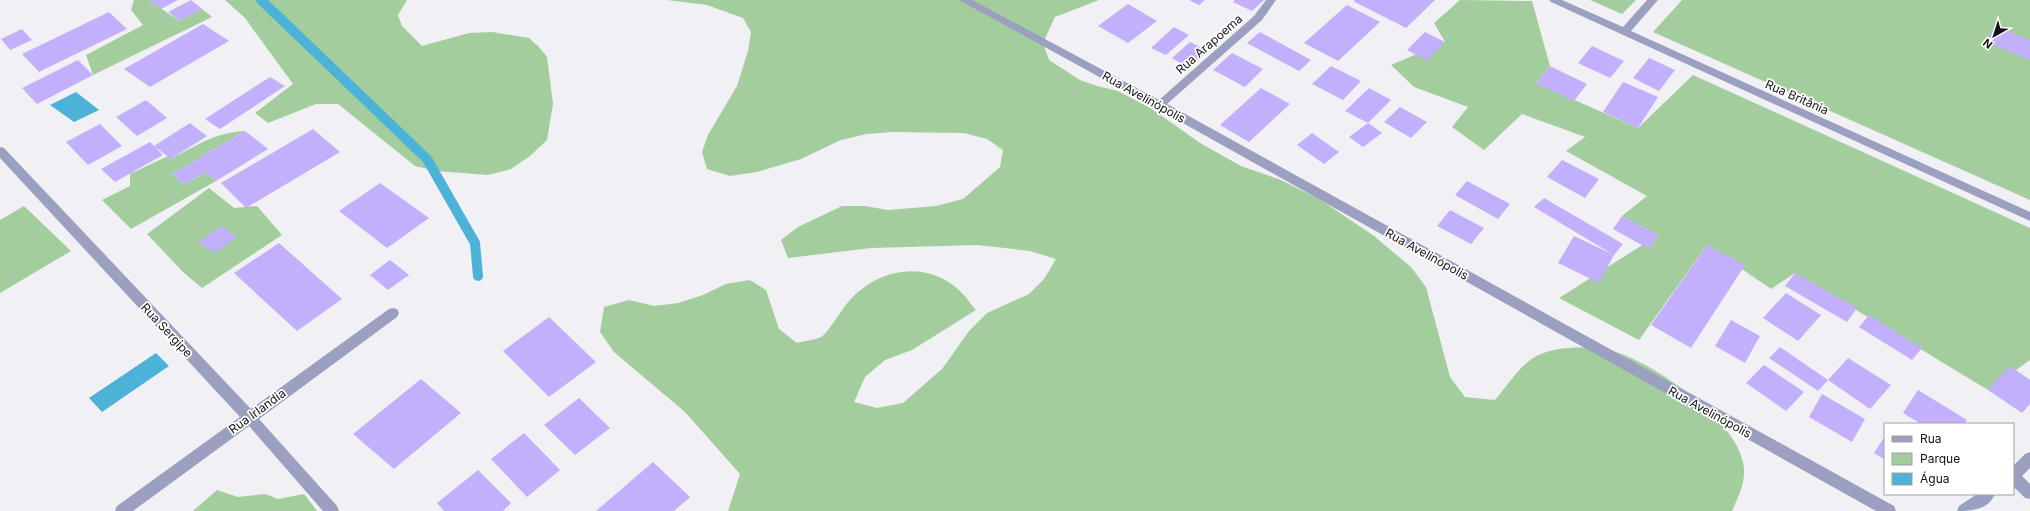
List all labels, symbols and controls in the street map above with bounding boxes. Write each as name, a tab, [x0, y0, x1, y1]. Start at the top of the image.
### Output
street label: Rua Arapoema	[1173, 11, 1245, 77]
north arrow	[1974, 16, 2014, 56]
text: N	[1980, 36, 1995, 52]
street label: Rua Avelinópolis	[1100, 68, 1188, 126]
street label: Rua Britânia	[1763, 76, 1831, 118]
street label: Rua Avelinópolis	[1383, 225, 1471, 283]
street label: Rua Sergipe	[138, 300, 196, 360]
street label: Rua Avelinópolis	[1666, 383, 1754, 441]
street label: Rua Irlandia	[226, 385, 288, 437]
legend	[1884, 423, 2014, 495]
text: Rua	[1920, 431, 1942, 446]
text: Parque	[1920, 451, 1960, 466]
text: Água	[1920, 471, 1949, 486]

